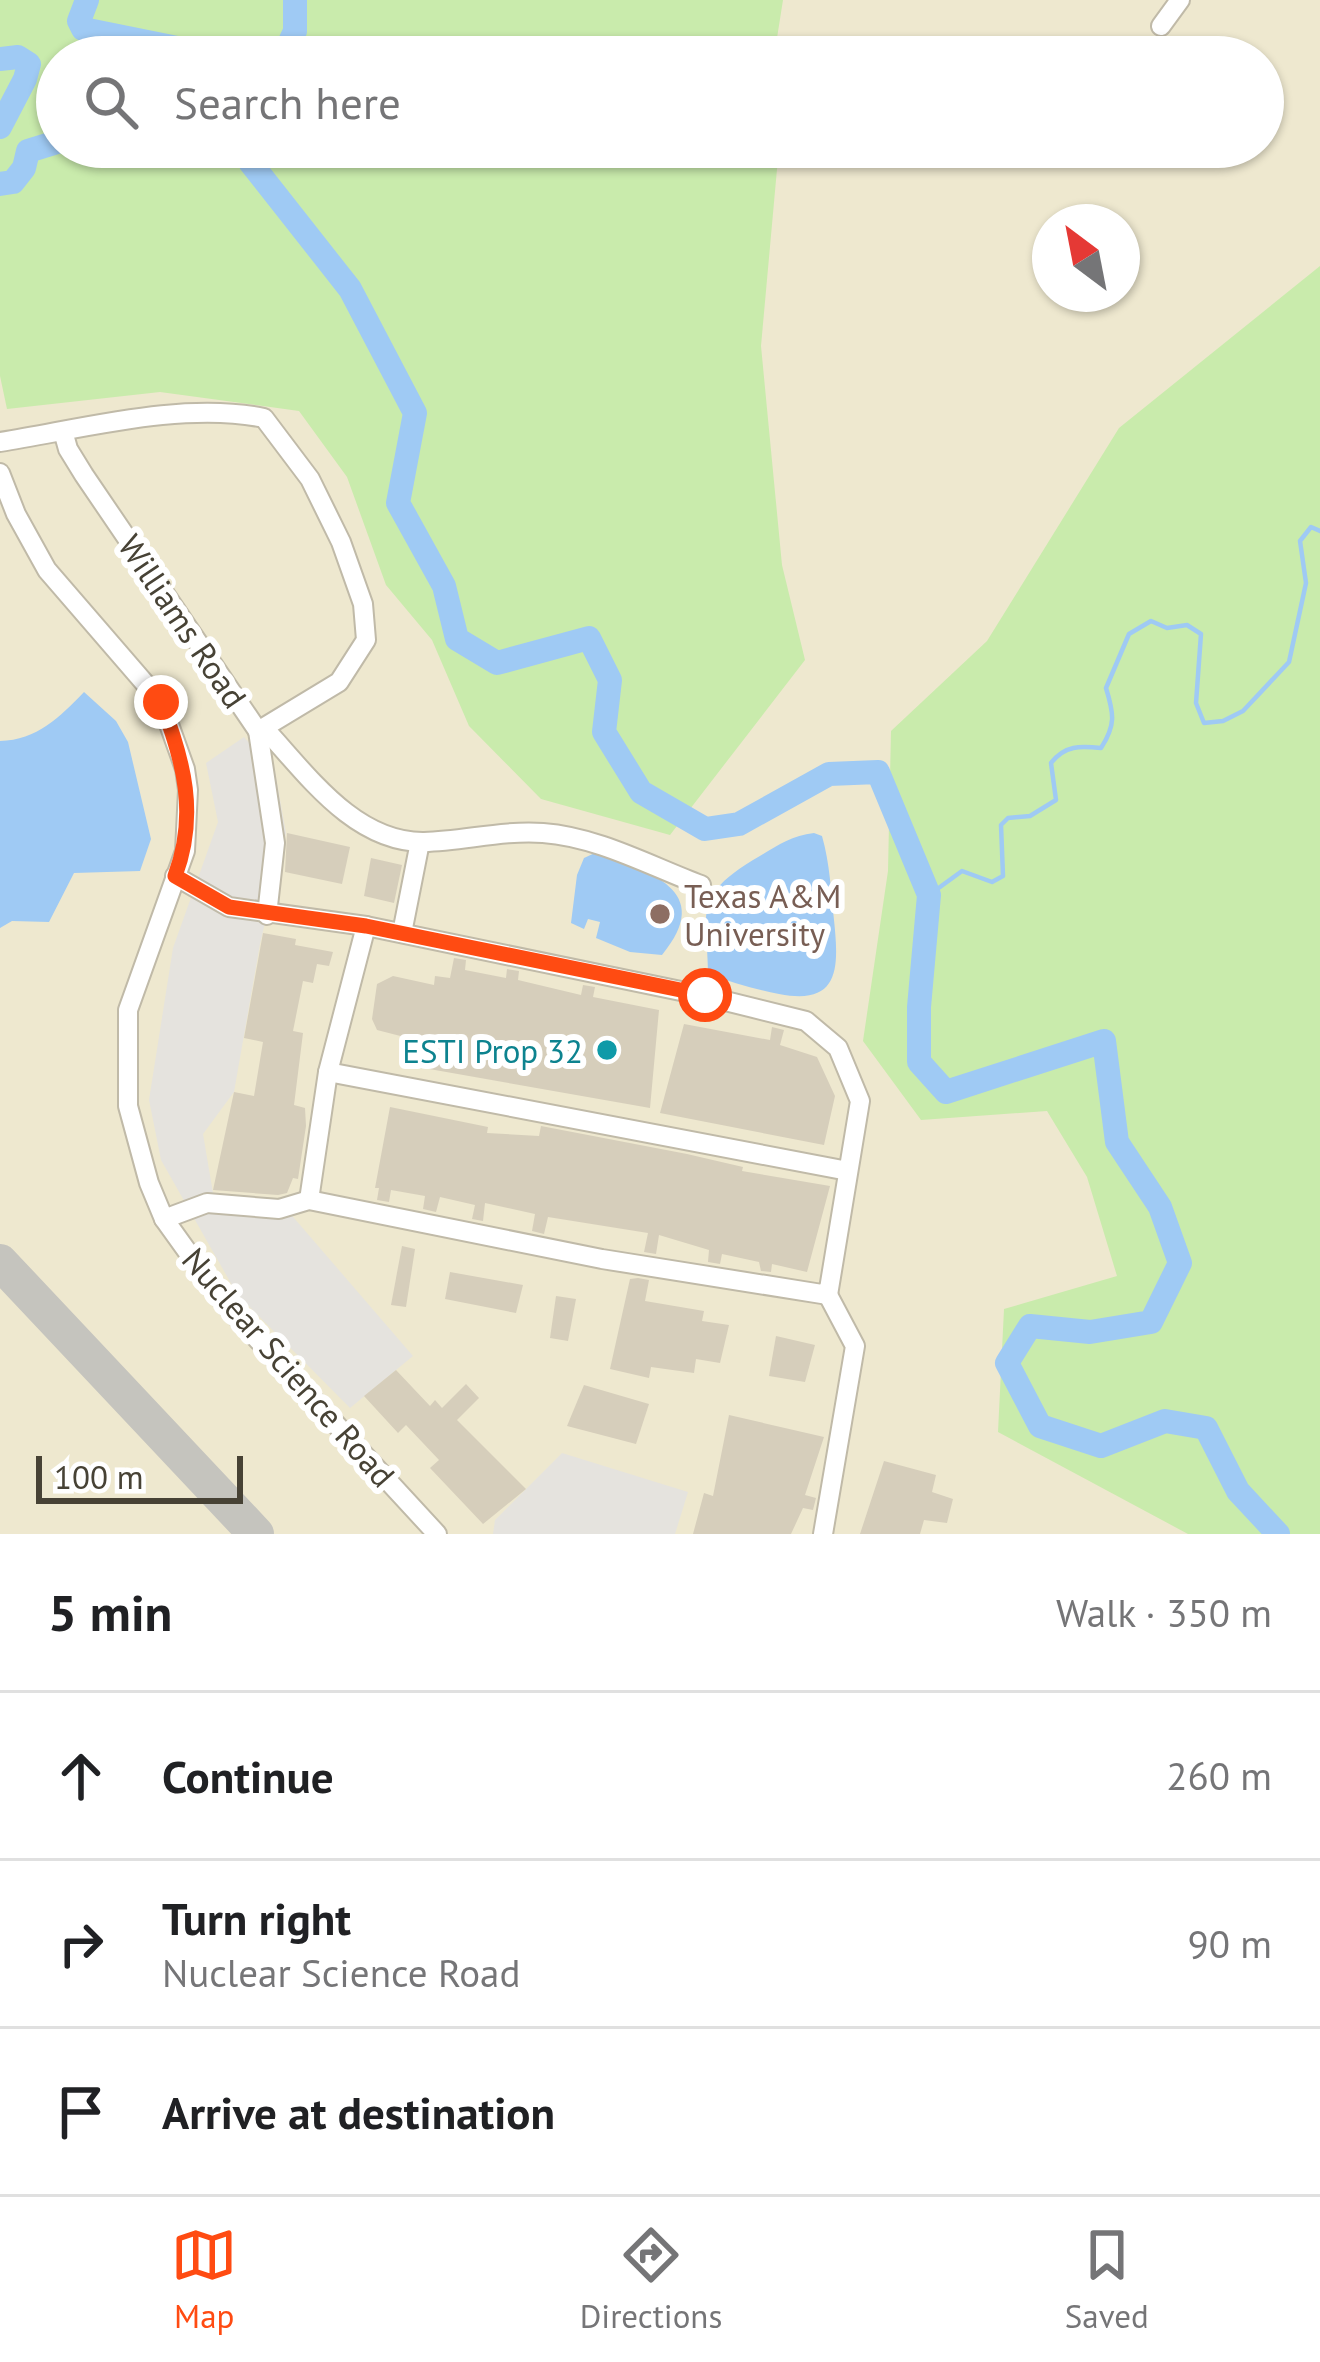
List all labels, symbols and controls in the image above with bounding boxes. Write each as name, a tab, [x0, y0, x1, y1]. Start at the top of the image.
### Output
search box	[36, 36, 1284, 168]
icon: search	[78, 69, 144, 135]
text: Search here	[174, 73, 401, 131]
north arrow	[1032, 204, 1140, 312]
street label: Williams Road	[109, 526, 257, 716]
route end	[134, 675, 188, 729]
place label: Texas A&M University	[684, 874, 841, 955]
marker: Texas A&M University	[647, 901, 673, 927]
route start	[678, 968, 732, 1022]
place label: ESTI Prop 32	[402, 1029, 583, 1072]
marker: ESTI Prop 32	[594, 1037, 620, 1063]
street label: Nuclear Science Road	[173, 1238, 405, 1496]
scale bar	[36, 1450, 243, 1503]
text: 100 m	[54, 1455, 144, 1498]
text: 5 min	[48, 1579, 172, 1645]
text: Walk · 350 m	[1056, 1587, 1272, 1638]
icon: ahead	[48, 1743, 114, 1809]
text: Continue	[162, 1747, 334, 1805]
text: 260 m	[1166, 1750, 1272, 1801]
text: Turn right	[162, 1889, 351, 1947]
icon: right	[48, 1911, 114, 1977]
text: 90 m	[1187, 1918, 1272, 1969]
text: Nuclear Science Road	[162, 1947, 520, 1998]
icon: arrive	[48, 2079, 114, 2145]
text: Arrive at destination	[162, 2083, 555, 2141]
tab: Map	[171, 2222, 237, 2337]
tab: Directions	[580, 2222, 722, 2337]
tab: Saved	[1065, 2222, 1149, 2337]

